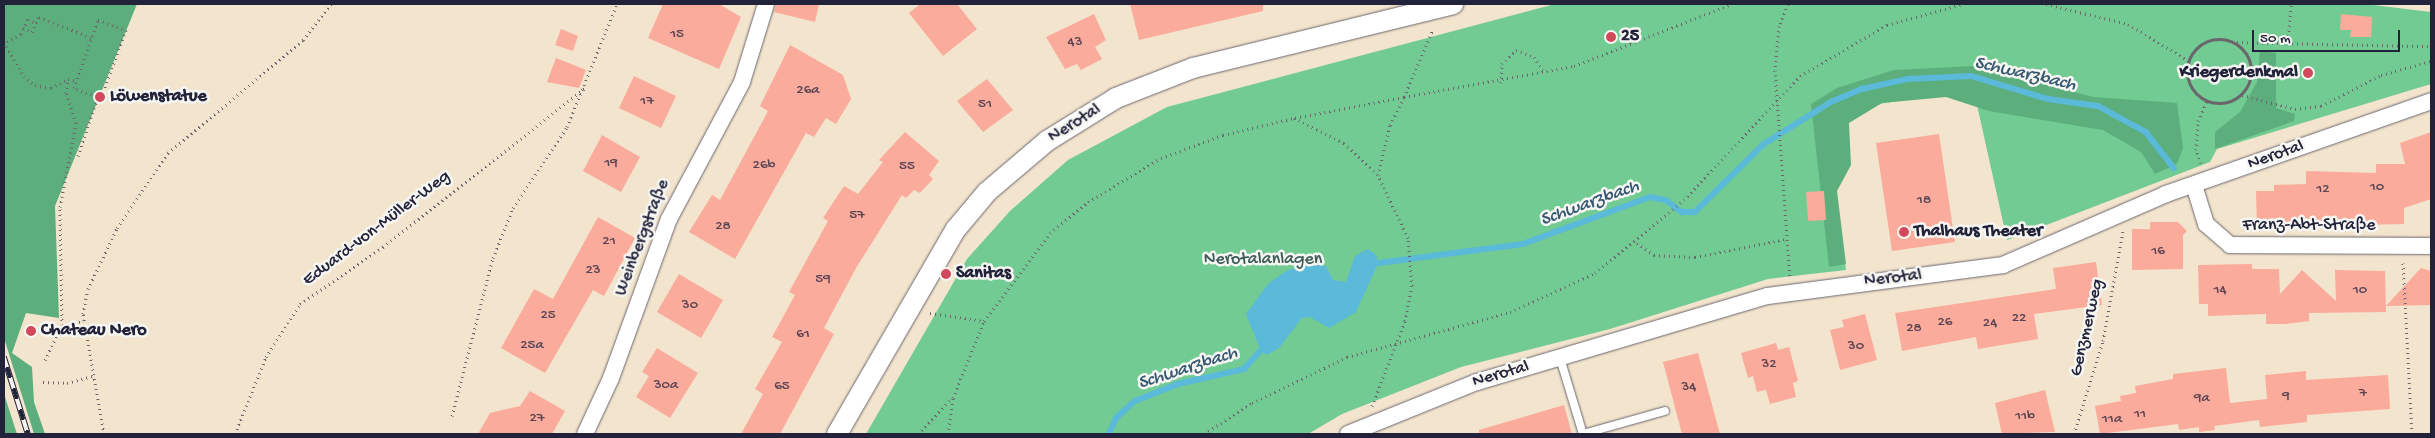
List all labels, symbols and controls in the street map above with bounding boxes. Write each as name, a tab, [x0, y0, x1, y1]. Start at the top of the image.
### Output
scale bar	[2255, 20, 2402, 52]
house number: 15	[670, 26, 684, 44]
place label: 25	[1621, 26, 1639, 48]
text: 50 m	[2260, 30, 2291, 48]
marker: 25	[1605, 31, 1617, 43]
house number: 43	[1068, 34, 1082, 52]
water label: Schwarzbach	[1972, 52, 2078, 98]
place label: Kriegerdenkmal	[2179, 62, 2298, 84]
marker: Kriegerdenkmal	[2302, 67, 2314, 79]
house number: 26a	[796, 82, 820, 100]
place label: Löwenstatue	[110, 86, 207, 108]
marker: Löwenstatue	[94, 91, 106, 103]
house number: 17	[640, 93, 654, 111]
house number: 51	[978, 96, 992, 114]
street label: Nerotal	[1045, 99, 1105, 149]
street label: Nerotal	[2245, 136, 2307, 176]
house number: 19	[604, 155, 618, 173]
house number: 26b	[753, 157, 775, 175]
house number: 55	[899, 158, 915, 176]
street label: Eduard-von-Müller-Weg	[299, 166, 455, 292]
water label: Schwarzbach	[1538, 176, 1642, 232]
street label: Weinbergstraße	[611, 177, 675, 299]
house number: 10	[2370, 179, 2384, 197]
house number: 12	[2316, 181, 2330, 199]
house number: 18	[1917, 192, 1931, 210]
house number: 57	[849, 207, 865, 225]
street label: Franz-Abt-Straße	[2242, 215, 2376, 237]
house number: 28	[715, 218, 731, 236]
place label: Thalhaus Theater	[1914, 221, 2042, 243]
marker: Thalhaus Theater	[1898, 226, 1910, 238]
house number: 21	[602, 233, 616, 251]
house number: 16	[2151, 243, 2165, 261]
park label: Nerotalanlagen	[1204, 249, 1322, 271]
house number: 23	[585, 262, 601, 280]
place label: Sanitas	[956, 263, 1011, 285]
street label: Nerotal	[1863, 265, 1923, 293]
marker: Sanitas	[940, 268, 952, 280]
house number: 59	[815, 271, 831, 289]
street label: Genzmerweg	[2066, 277, 2110, 379]
house number: 14	[2213, 282, 2227, 300]
house number: 10	[2353, 282, 2367, 300]
house number: 30	[682, 297, 698, 315]
house number: 25	[540, 307, 556, 325]
house number: 22	[2012, 310, 2026, 328]
house number: 26	[1938, 314, 1952, 332]
house number: 24	[1983, 315, 1997, 333]
place label: Chateau Nero	[41, 320, 147, 342]
house number: 28	[1906, 320, 1922, 338]
marker: Chateau Nero	[25, 325, 37, 337]
house number: 61	[796, 326, 810, 344]
house number: 25a	[520, 337, 544, 355]
house number: 30	[1848, 338, 1864, 356]
water label: Schwarzbach	[1135, 342, 1241, 396]
house number: 32	[1761, 356, 1777, 374]
street label: Nerotal	[1470, 357, 1532, 393]
house number: 30a	[654, 377, 678, 395]
house number: 65	[774, 378, 790, 396]
house number: 34	[1682, 379, 1696, 397]
house number: 7	[2359, 385, 2367, 403]
house number: 9	[2282, 388, 2290, 406]
house number: 9a	[2194, 390, 2210, 408]
house number: 11	[2134, 406, 2146, 424]
house number: 11b	[2015, 408, 2035, 426]
house number: 27	[529, 410, 545, 428]
house number: 11a	[2102, 411, 2122, 429]

